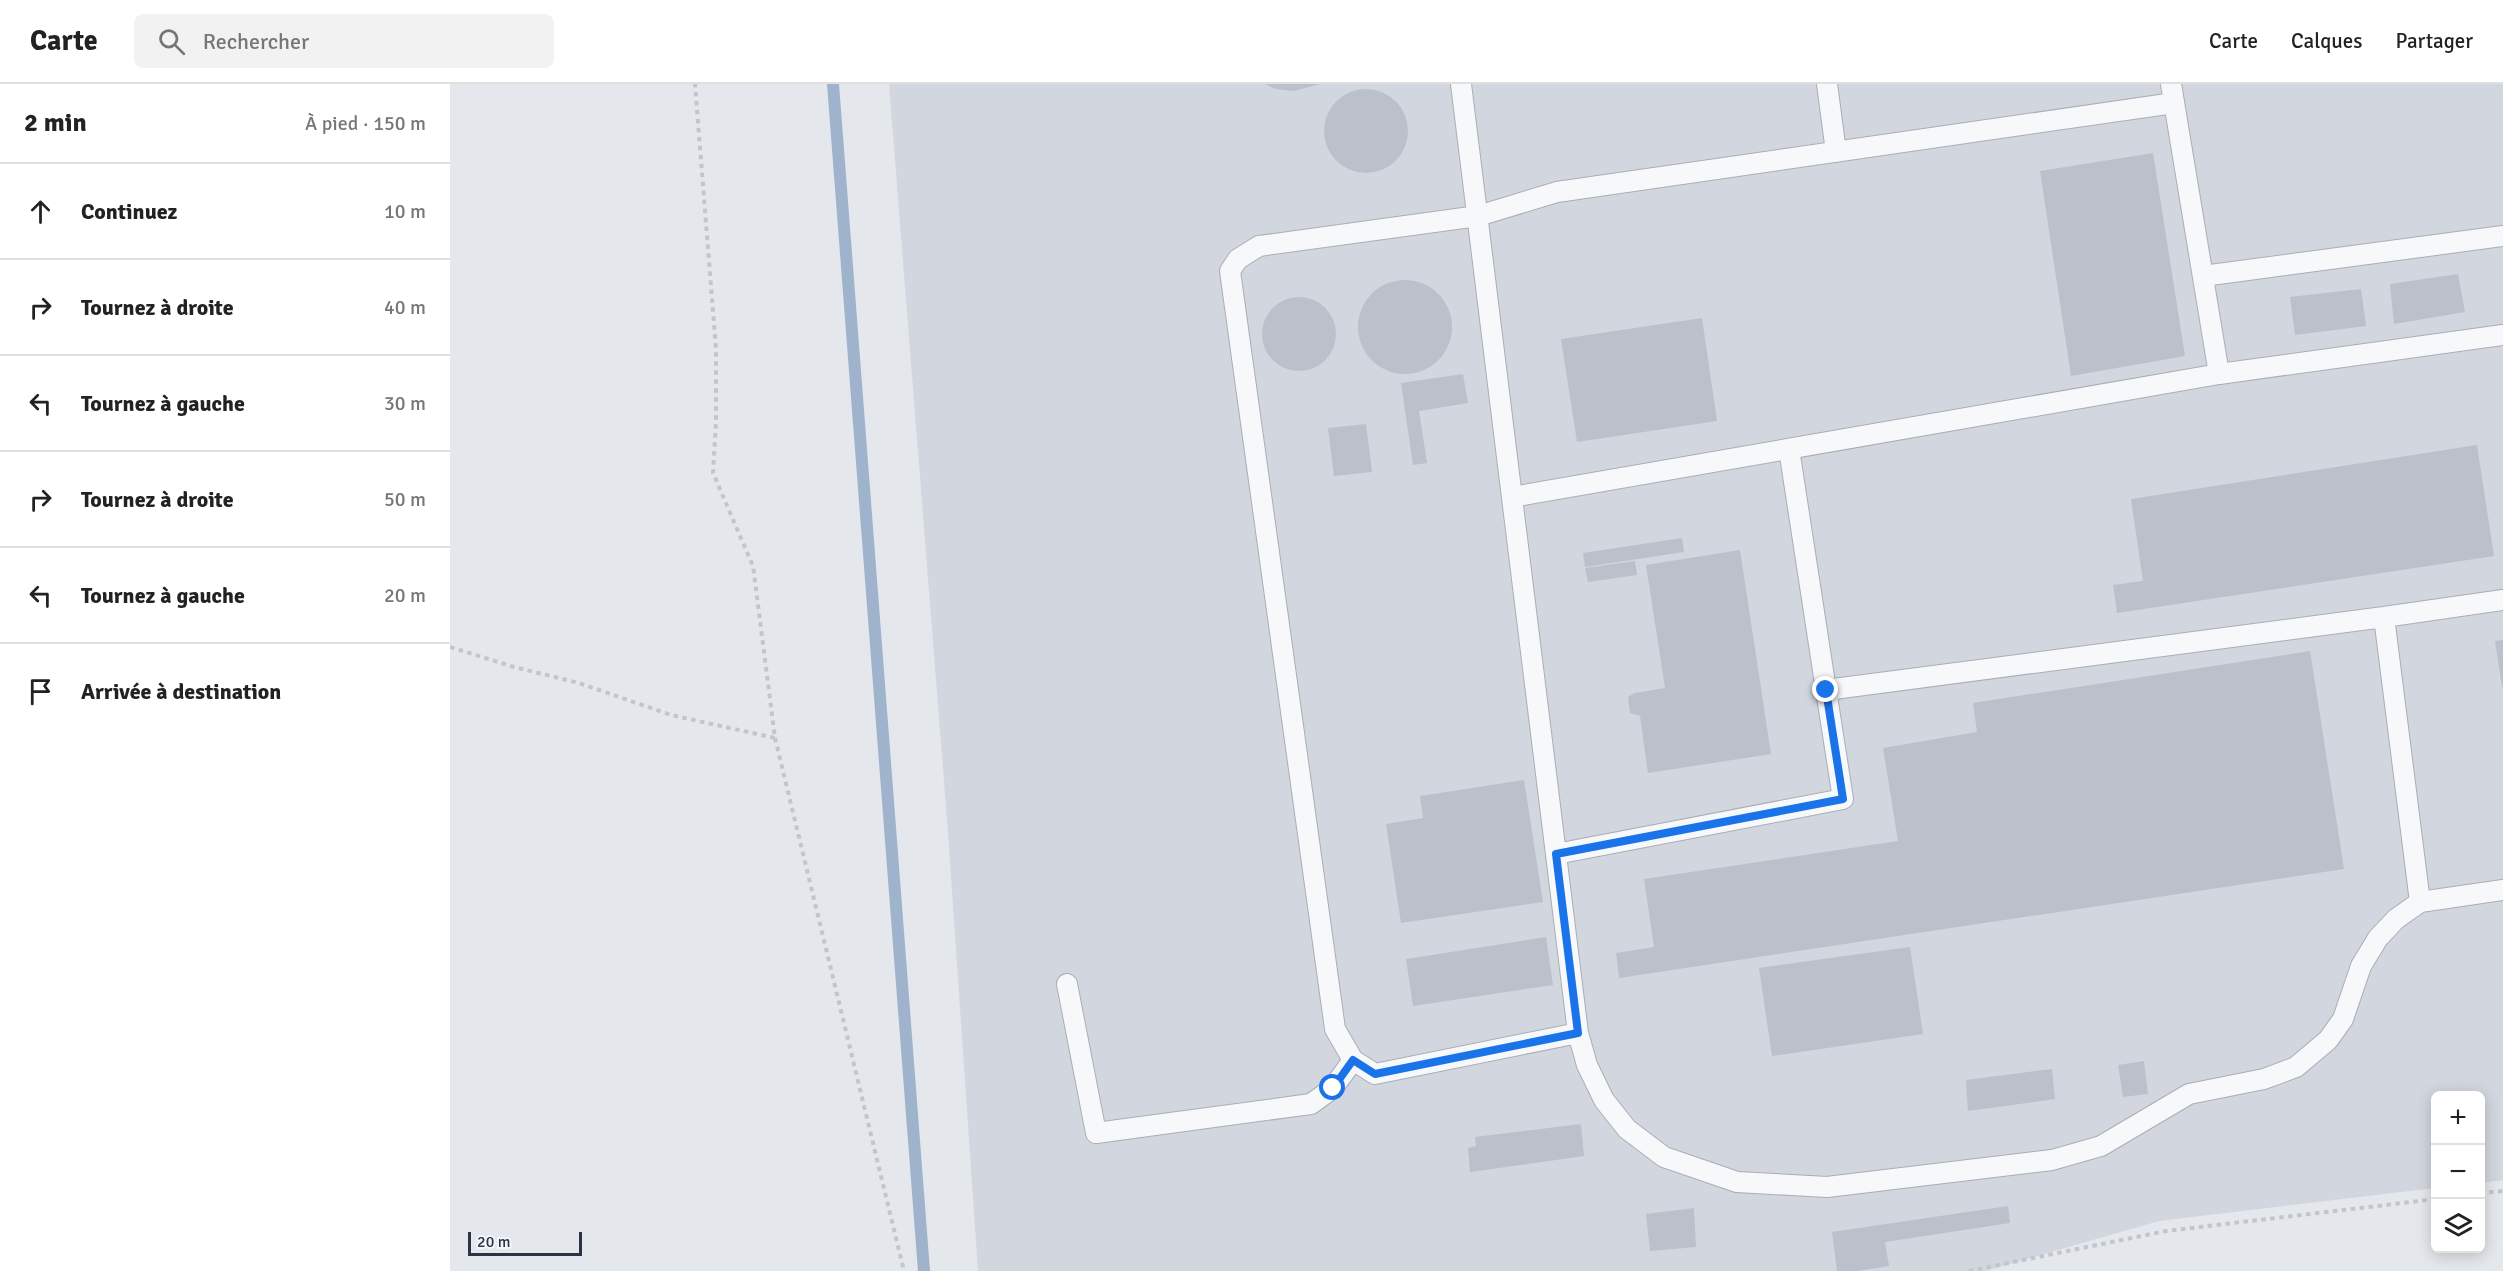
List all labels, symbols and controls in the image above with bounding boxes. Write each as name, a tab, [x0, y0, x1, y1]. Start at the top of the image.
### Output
search box	[134, 14, 554, 68]
text: Carte	[30, 24, 98, 58]
icon: search	[155, 25, 188, 58]
text: Rechercher	[203, 28, 309, 55]
text: Carte	[2209, 28, 2258, 54]
text: Calques	[2291, 28, 2362, 54]
text: Partager	[2395, 28, 2473, 54]
text: 2 min	[24, 107, 87, 139]
text: À pied · 150 m	[305, 111, 426, 136]
icon: ahead	[24, 195, 57, 228]
text: Continuez	[81, 198, 177, 225]
text: 10 m	[384, 199, 426, 224]
icon: right	[24, 291, 57, 324]
text: Tournez à droite	[81, 294, 234, 321]
text: 40 m	[384, 295, 426, 320]
icon: left	[24, 387, 57, 420]
text: Tournez à gauche	[81, 390, 245, 417]
text: 30 m	[384, 391, 426, 416]
icon: right	[24, 483, 57, 516]
text: Tournez à droite	[81, 486, 234, 513]
text: 50 m	[384, 487, 426, 512]
icon: left	[24, 579, 57, 612]
text: Tournez à gauche	[81, 582, 245, 609]
text: 20 m	[384, 583, 426, 608]
icon: arrive	[24, 675, 57, 708]
route end	[1812, 676, 1838, 702]
text: Arrivée à destination	[81, 678, 281, 705]
route start	[1319, 1074, 1345, 1100]
map controls	[2431, 1091, 2485, 1253]
button: +	[2431, 1091, 2485, 1145]
button: −	[2431, 1145, 2485, 1199]
button: layers	[2431, 1199, 2485, 1253]
scale bar	[468, 1229, 582, 1256]
text: 20 m	[477, 1232, 511, 1252]

